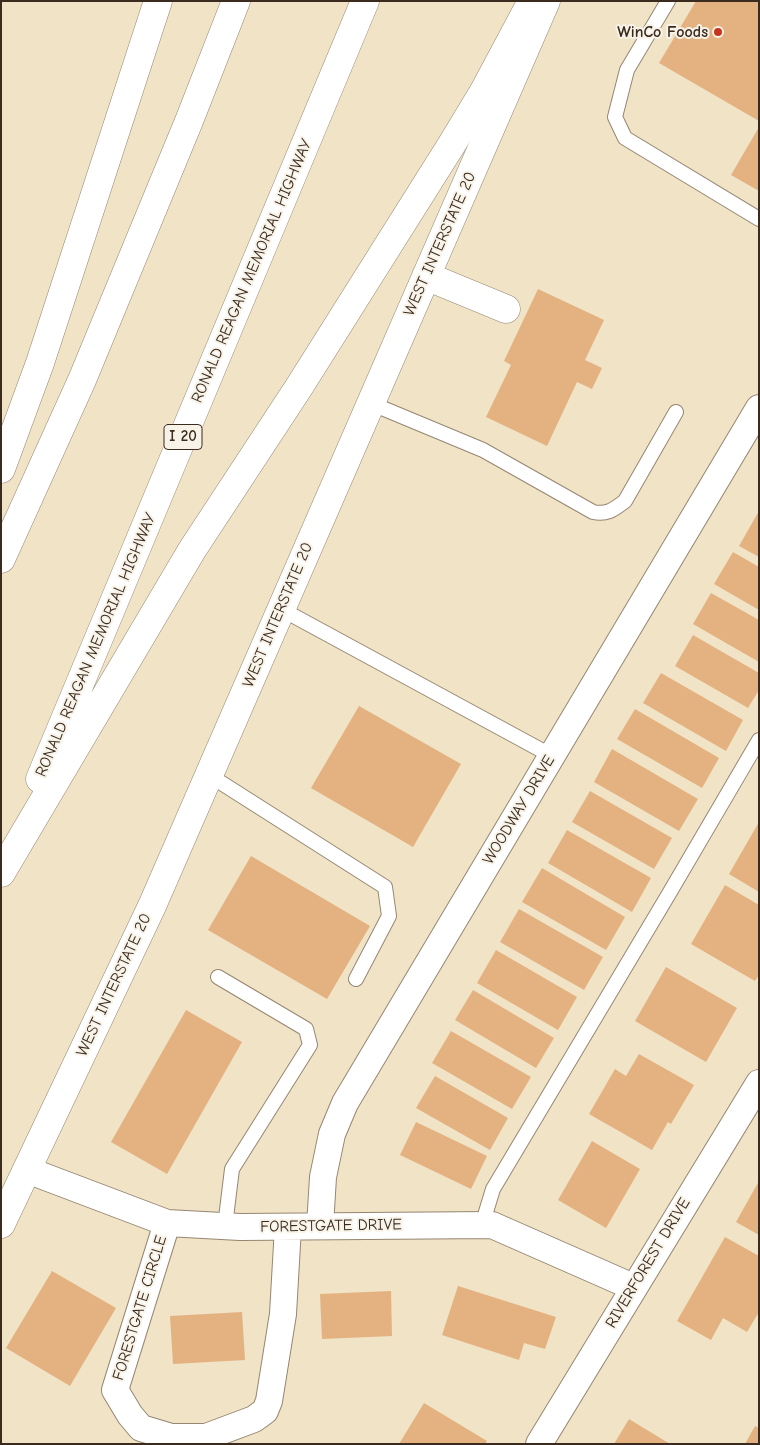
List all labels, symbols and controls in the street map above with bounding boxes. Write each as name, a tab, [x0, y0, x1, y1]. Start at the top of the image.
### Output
place label: WinCo Foods	[617, 22, 708, 42]
marker: WinCo Foods	[712, 26, 724, 38]
street label: RONALD REAGAN MEMORIAL HIGHWAY	[188, 136, 316, 406]
street label: WEST INTERSTATE 20	[400, 169, 480, 319]
road number: I 20	[164, 424, 202, 450]
street label: RONALD REAGAN MEMORIAL HIGHWAY	[32, 510, 160, 780]
street label: WEST INTERSTATE 20	[239, 540, 317, 690]
street label: WOODWAY DRIVE	[479, 752, 559, 868]
street label: WEST INTERSTATE 20	[72, 910, 156, 1060]
street label: RIVERFOREST DRIVE	[602, 1194, 694, 1332]
street label: FORESTGATE DRIVE	[260, 1215, 402, 1237]
street label: FORESTGATE CIRCLE	[109, 1233, 171, 1383]

